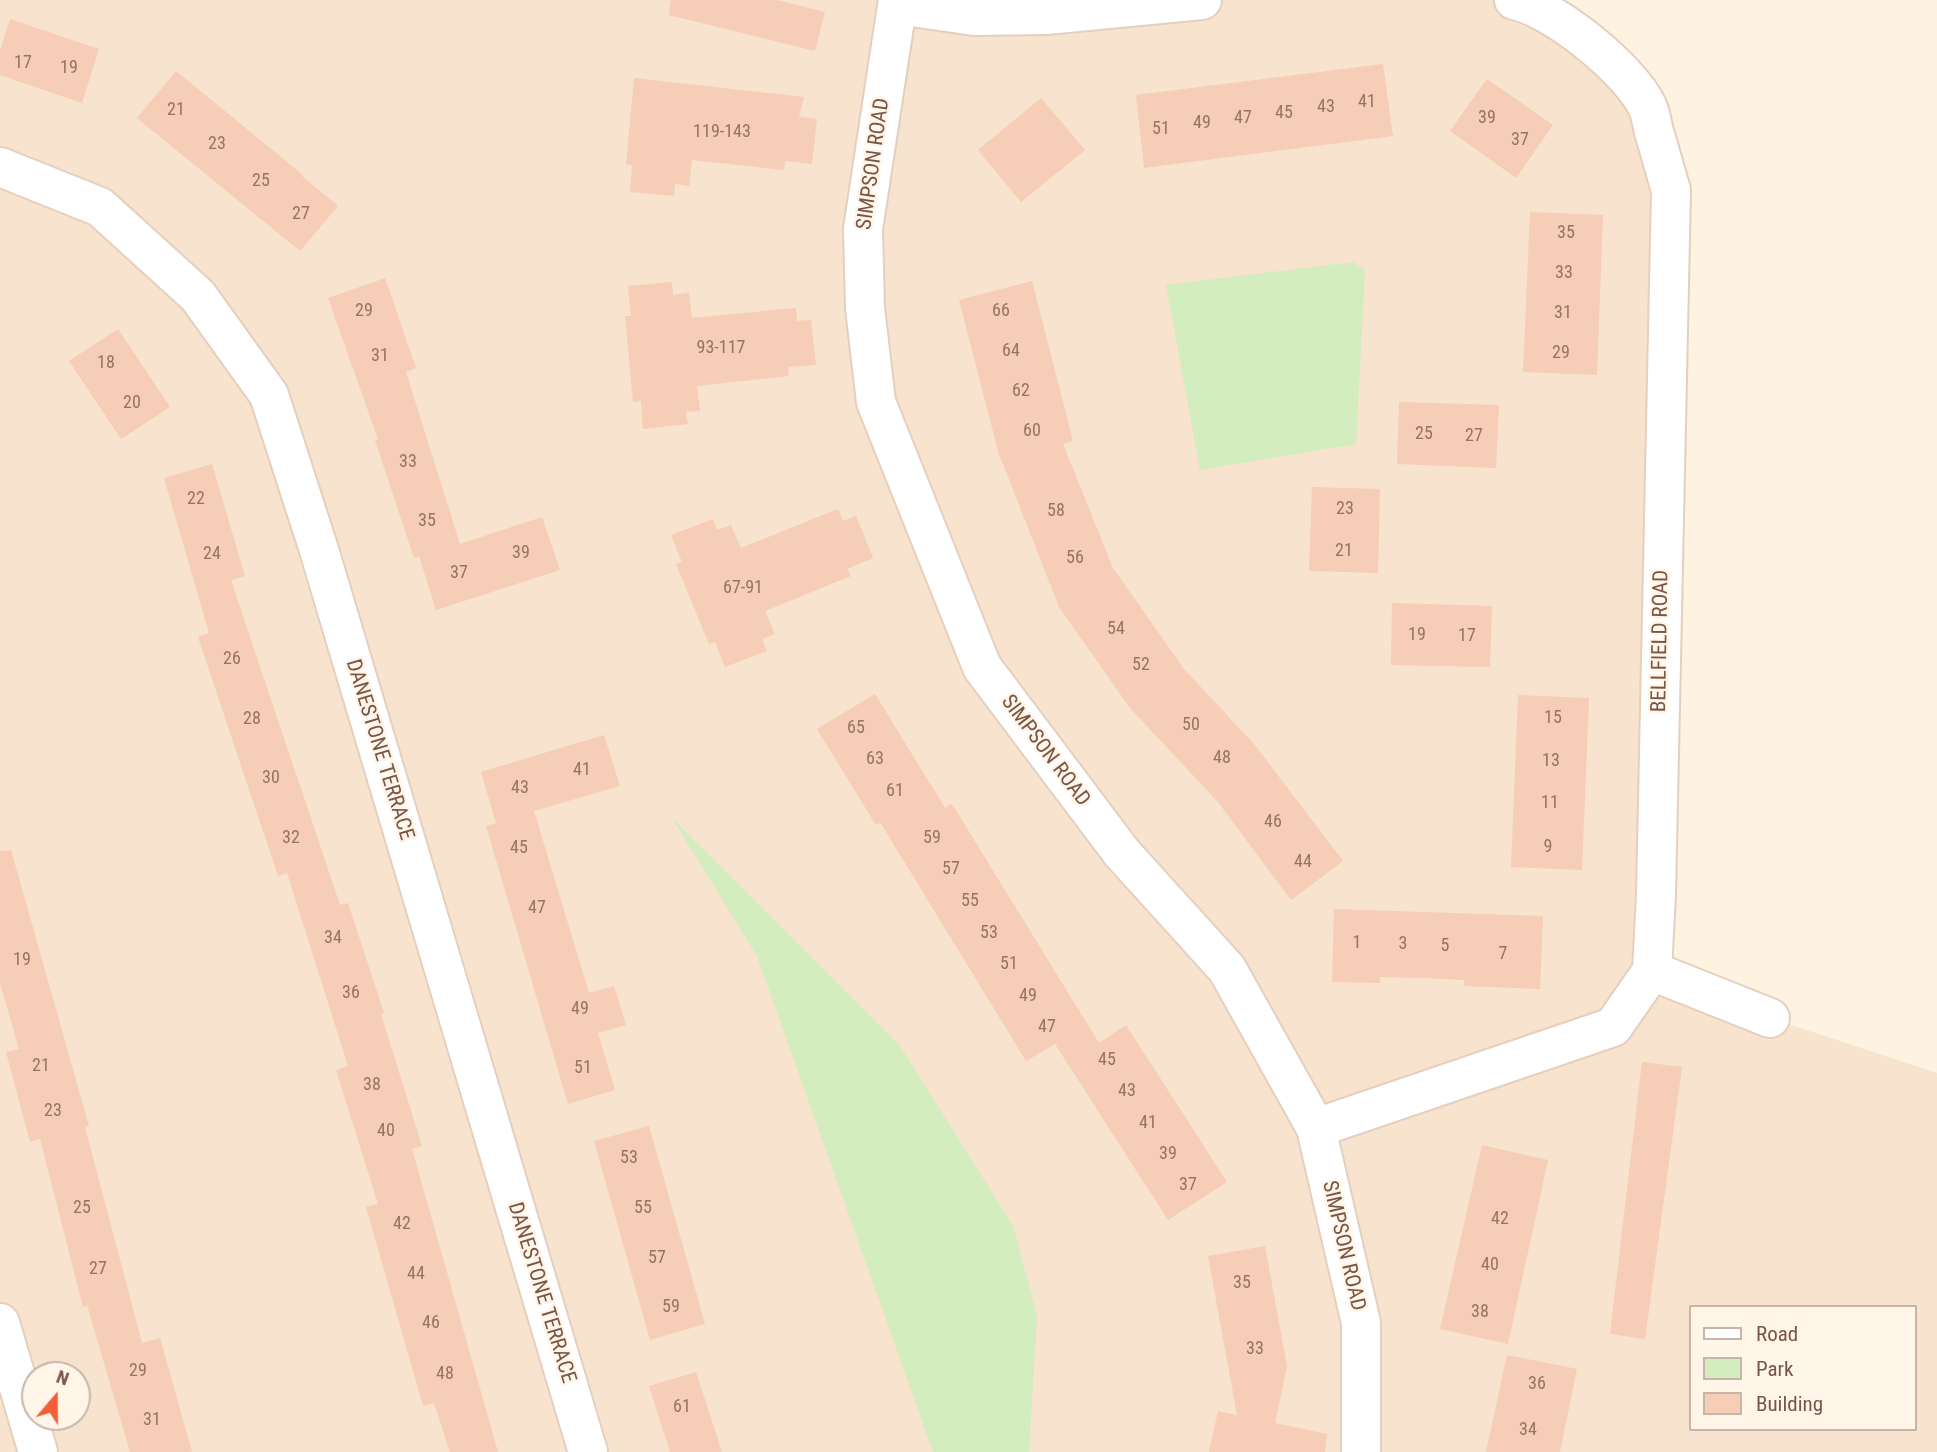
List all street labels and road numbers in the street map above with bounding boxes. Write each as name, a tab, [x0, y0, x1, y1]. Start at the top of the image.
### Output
street label: SIMPSON ROAD	[852, 97, 896, 231]
street label: BELLFIELD ROAD	[1647, 570, 1675, 712]
street label: DANESTONE TERRACE	[340, 657, 418, 843]
street label: SIMPSON ROAD	[995, 690, 1095, 812]
street label: SIMPSON ROAD	[1316, 1179, 1370, 1313]
street label: DANESTONE TERRACE	[502, 1200, 580, 1386]

